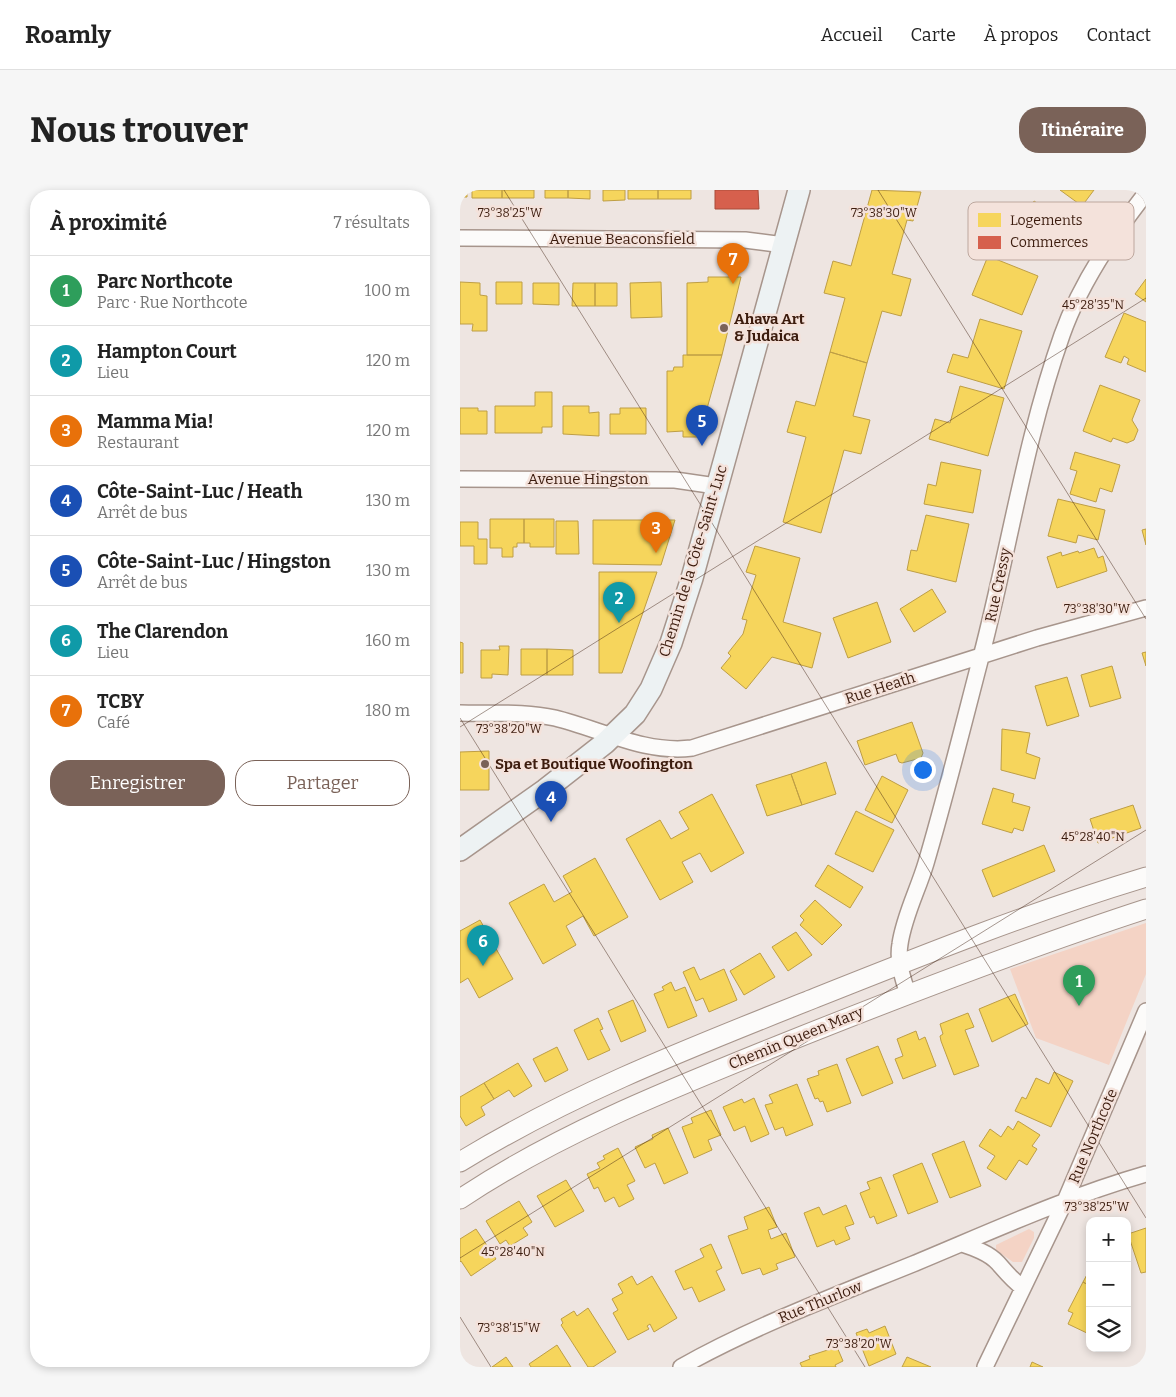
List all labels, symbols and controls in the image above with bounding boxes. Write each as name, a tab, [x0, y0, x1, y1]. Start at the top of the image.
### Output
text: Roamly	[25, 21, 111, 49]
text: Accueil	[821, 24, 883, 46]
text: Carte	[911, 24, 956, 46]
text: À propos	[984, 24, 1058, 46]
text: Contact	[1086, 24, 1151, 46]
button: Itinéraire	[1019, 107, 1146, 153]
text: Nous trouver	[30, 109, 248, 151]
legend	[968, 202, 1134, 260]
text: 73°38'25"W	[478, 206, 543, 220]
text: 73°38'30"W	[851, 206, 918, 220]
text: À proximité	[50, 210, 167, 236]
text: Logements	[1010, 212, 1082, 229]
text: 7 résultats	[333, 213, 410, 232]
street label: Avenue Beaconsfield	[549, 230, 695, 248]
text: Commerces	[1010, 234, 1088, 251]
pin: 7	[717, 243, 749, 284]
text: Parc Northcote	[97, 270, 233, 293]
text: 1	[63, 281, 69, 300]
text: 100 m	[365, 281, 410, 300]
text: Parc · Rue Northcote	[97, 293, 247, 312]
text: 45°28'35"N	[1062, 298, 1125, 312]
place label: Ahava Art & Judaica	[734, 310, 805, 345]
marker: Ahava Art & Judaica	[718, 322, 730, 334]
text: Hampton Court	[97, 340, 237, 363]
text: 2	[61, 351, 71, 370]
text: 120 m	[366, 351, 410, 370]
text: Lieu	[97, 363, 129, 382]
pin: 5	[686, 405, 718, 446]
text: Mamma Mia!	[97, 410, 214, 433]
text: 3	[61, 421, 71, 440]
text: 120 m	[366, 421, 410, 440]
text: Restaurant	[97, 433, 179, 452]
street label: Chemin de la Côte-Saint-Luc	[655, 463, 731, 659]
street label: Avenue Hingston	[528, 470, 649, 488]
text: Côte-Saint-Luc / Heath	[97, 480, 302, 503]
text: 4	[61, 491, 71, 510]
text: 130 m	[366, 491, 410, 510]
text: Arrêt de bus	[97, 503, 188, 522]
pin: 3	[640, 512, 672, 553]
street label: Rue Cressy	[981, 546, 1015, 624]
text: Côte-Saint-Luc / Hingston	[97, 550, 331, 573]
text: 5	[62, 561, 70, 580]
text: 130 m	[366, 561, 410, 580]
text: Arrêt de bus	[97, 573, 188, 592]
pin: 2	[603, 582, 635, 623]
text: 73°38'30"W	[1064, 602, 1131, 616]
text: The Clarendon	[97, 620, 228, 643]
text: 6	[61, 631, 71, 650]
text: 160 m	[365, 631, 410, 650]
text: Lieu	[97, 643, 129, 662]
street label: Rue Heath	[843, 668, 918, 708]
text: TCBY	[97, 690, 144, 713]
text: 7	[62, 701, 70, 720]
text: 180 m	[365, 701, 410, 720]
text: Café	[97, 713, 130, 732]
text: 73°38'20"W	[476, 722, 543, 736]
place label: Spa et Boutique Woofington	[495, 755, 693, 773]
your location	[910, 757, 936, 783]
marker: Spa et Boutique Woofington	[479, 758, 491, 770]
button: Enregistrer	[50, 760, 225, 806]
button: Partager	[235, 760, 410, 806]
pin: 4	[535, 781, 567, 822]
text: 45°28'40"N	[1061, 830, 1125, 844]
pin: 6	[467, 925, 499, 966]
pin: 1	[1063, 965, 1095, 1006]
street label: Chemin Queen Mary	[726, 1003, 866, 1073]
street label: Rue Northcote	[1065, 1086, 1121, 1186]
text: 73°38'25"W	[1065, 1200, 1130, 1214]
map controls	[1086, 1217, 1131, 1352]
button: +	[1086, 1217, 1131, 1262]
text: 45°28'40"N	[481, 1245, 545, 1259]
button: −	[1086, 1262, 1131, 1307]
street label: Rue Thurlow	[776, 1277, 865, 1327]
button: layers	[1086, 1307, 1131, 1352]
text: 73°38'15"W	[478, 1321, 541, 1335]
text: 73°38'20"W	[826, 1337, 893, 1351]

